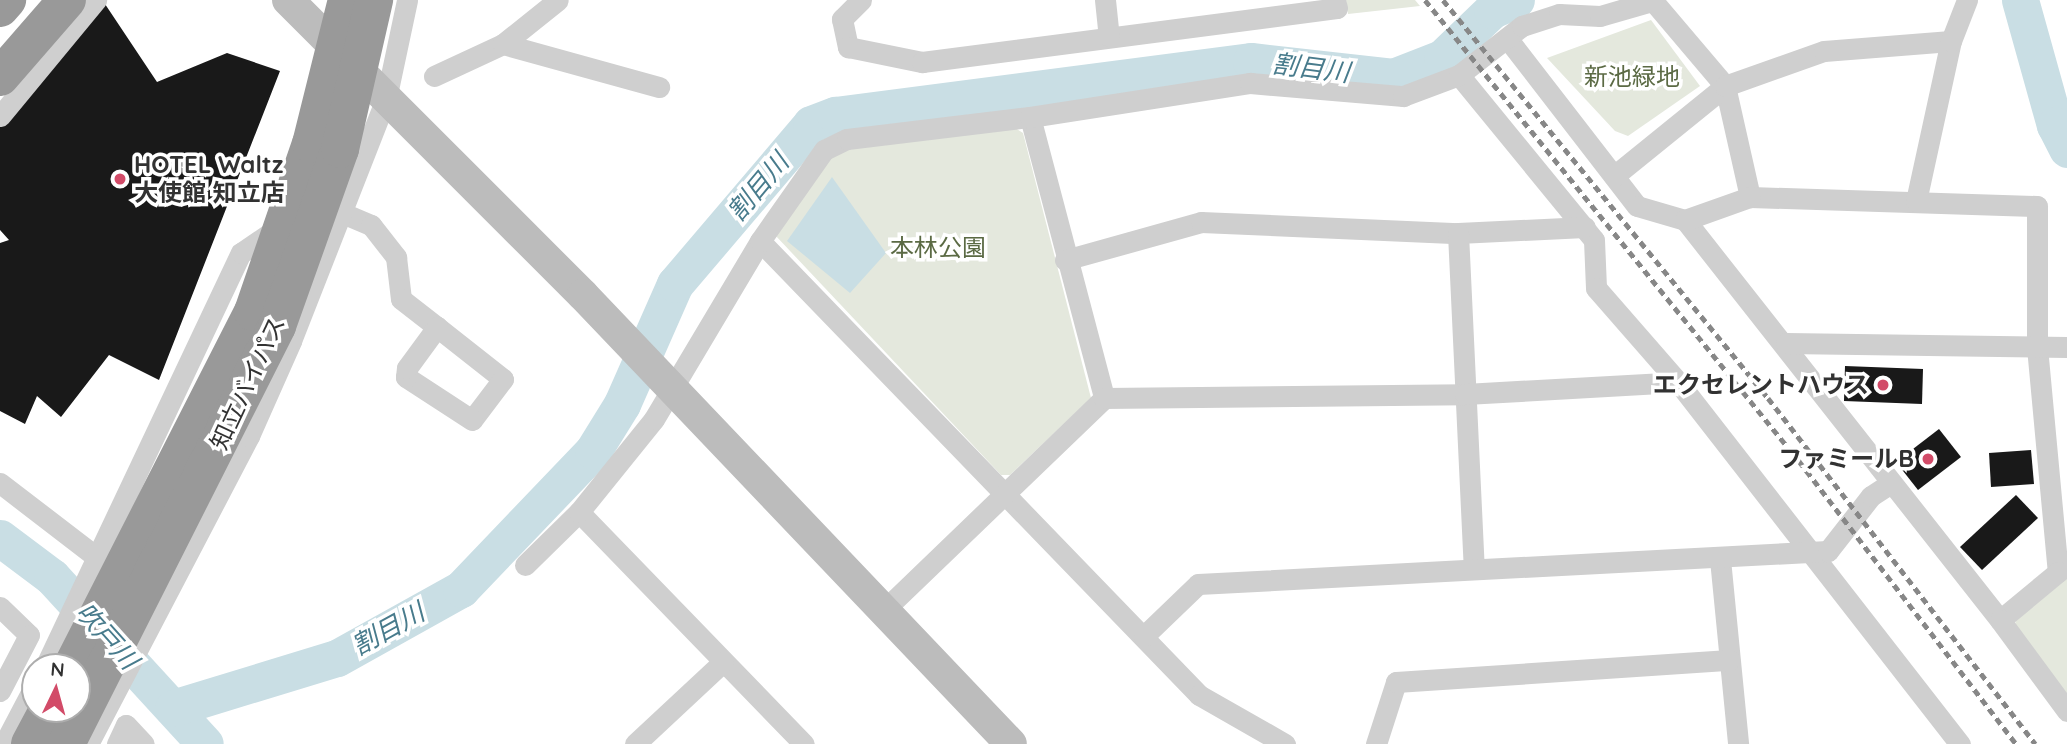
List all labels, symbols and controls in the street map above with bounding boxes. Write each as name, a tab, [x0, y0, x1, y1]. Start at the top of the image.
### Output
water label: 割目川	[1270, 48, 1352, 88]
park label: 新池緑地	[1584, 63, 1680, 91]
water label: 割目川	[721, 147, 795, 227]
place label: HOTEL Waltz 大使館 知立店	[134, 151, 285, 207]
marker: HOTEL Waltz 大使館 知立店	[112, 171, 128, 187]
park label: 本林公園	[890, 234, 986, 262]
street label: 知立バイパス	[205, 312, 291, 454]
place label: エクセレントハウス	[1653, 371, 1869, 399]
marker: エクセレントハウス	[1875, 377, 1891, 393]
place label: ファミールB	[1778, 445, 1914, 473]
marker: ファミールB	[1920, 451, 1936, 467]
water label: 割目川	[346, 596, 430, 662]
water label: 吹戸川	[69, 597, 145, 675]
north arrow	[21, 653, 91, 723]
text: N	[50, 657, 66, 682]

